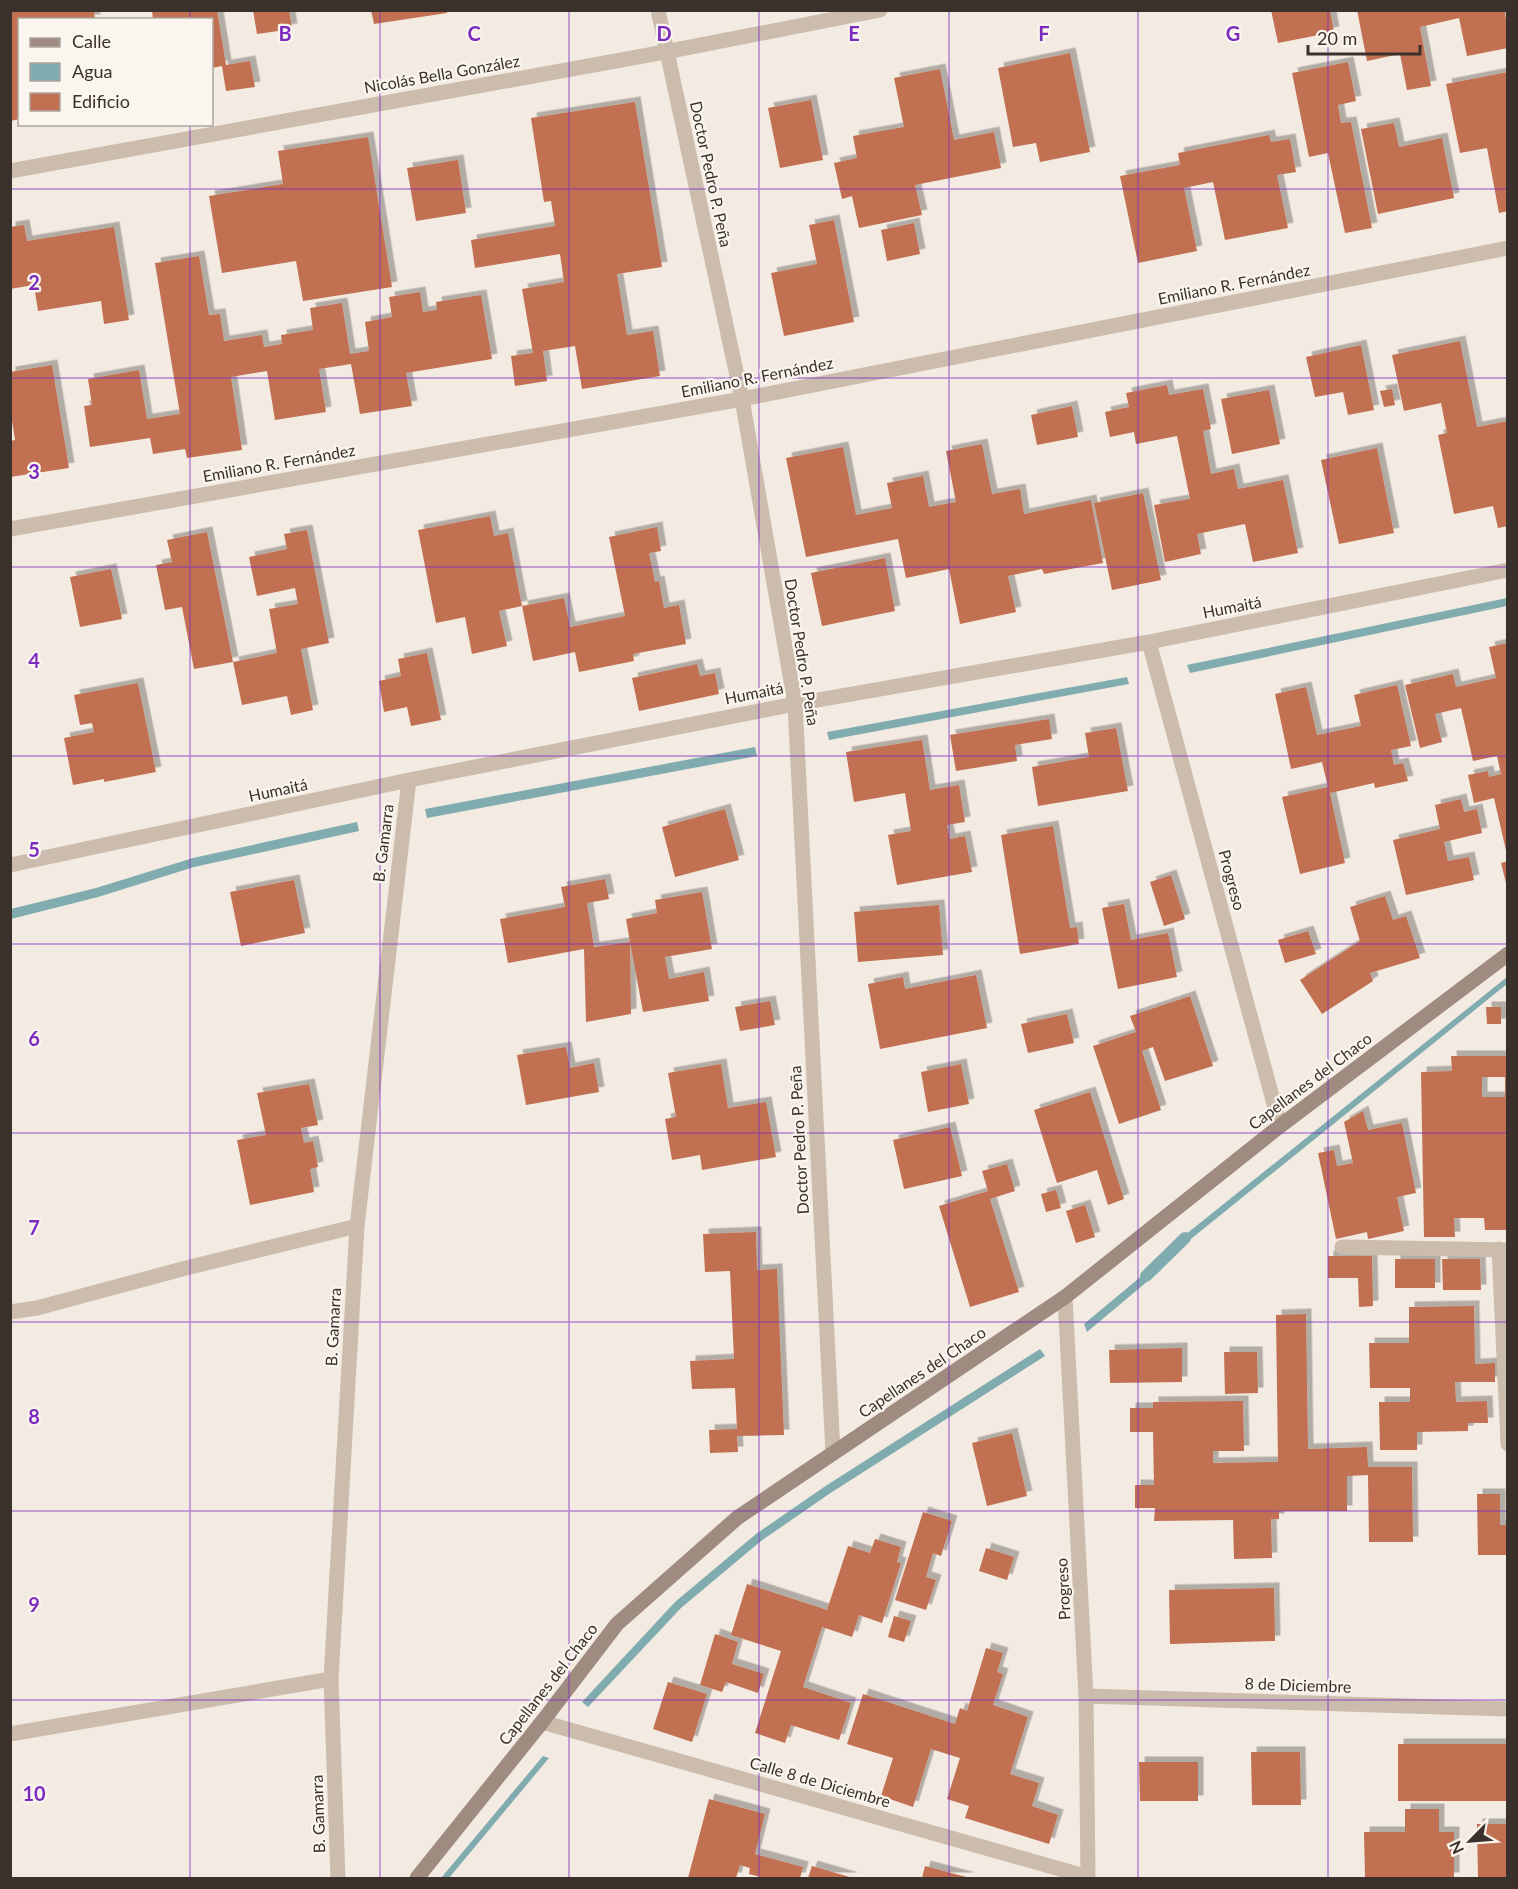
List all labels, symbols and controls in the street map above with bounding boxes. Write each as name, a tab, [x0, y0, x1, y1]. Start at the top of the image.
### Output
legend	[18, 18, 213, 126]
scale bar	[1308, 18, 1420, 56]
text: B	[278, 21, 292, 45]
text: C	[467, 21, 481, 45]
text: D	[656, 21, 672, 45]
text: E	[848, 21, 860, 45]
text: F	[1038, 21, 1050, 45]
text: G	[1226, 21, 1240, 45]
text: 20 m	[1317, 27, 1357, 49]
text: Calle	[72, 30, 111, 52]
street label: Nicolás Bella González	[363, 50, 521, 97]
text: Agua	[72, 60, 113, 82]
text: Edificio	[72, 90, 130, 112]
street label: Doctor Pedro P. Peña	[687, 99, 736, 249]
street label: Emiliano R. Fernández	[1156, 259, 1312, 308]
text: 2	[28, 270, 40, 294]
street label: Emiliano R. Fernández	[679, 352, 835, 401]
street label: Emiliano R. Fernández	[201, 440, 357, 485]
text: 3	[28, 459, 40, 483]
street label: Doctor Pedro P. Peña	[781, 577, 824, 727]
street label: Humaitá	[1201, 591, 1263, 622]
text: 4	[28, 648, 40, 672]
street label: Humaitá	[723, 677, 785, 708]
street label: Humaitá	[247, 774, 309, 805]
street label: B. Gamarra	[368, 803, 397, 883]
text: 5	[28, 837, 40, 861]
street label: Progreso	[1215, 847, 1250, 912]
text: 6	[28, 1026, 40, 1050]
street label: Capellanes del Chaco	[1244, 1028, 1375, 1133]
street label: Doctor Pedro P. Peña	[785, 1065, 812, 1215]
text: 7	[28, 1215, 40, 1239]
street label: B. Gamarra	[321, 1287, 344, 1367]
street label: Capellanes del Chaco	[854, 1322, 989, 1421]
text: 8	[28, 1404, 40, 1428]
street label: Progreso	[1051, 1557, 1074, 1621]
text: 9	[28, 1592, 40, 1616]
street label: Capellanes del Chaco	[494, 1619, 601, 1748]
street label: 8 de Diciembre	[1244, 1673, 1352, 1696]
street label: Calle 8 de Diciembre	[748, 1752, 893, 1811]
street label: B. Gamarra	[307, 1775, 328, 1854]
text: 10	[22, 1781, 46, 1805]
north arrow	[1440, 1811, 1500, 1871]
text: N	[1445, 1838, 1467, 1857]

